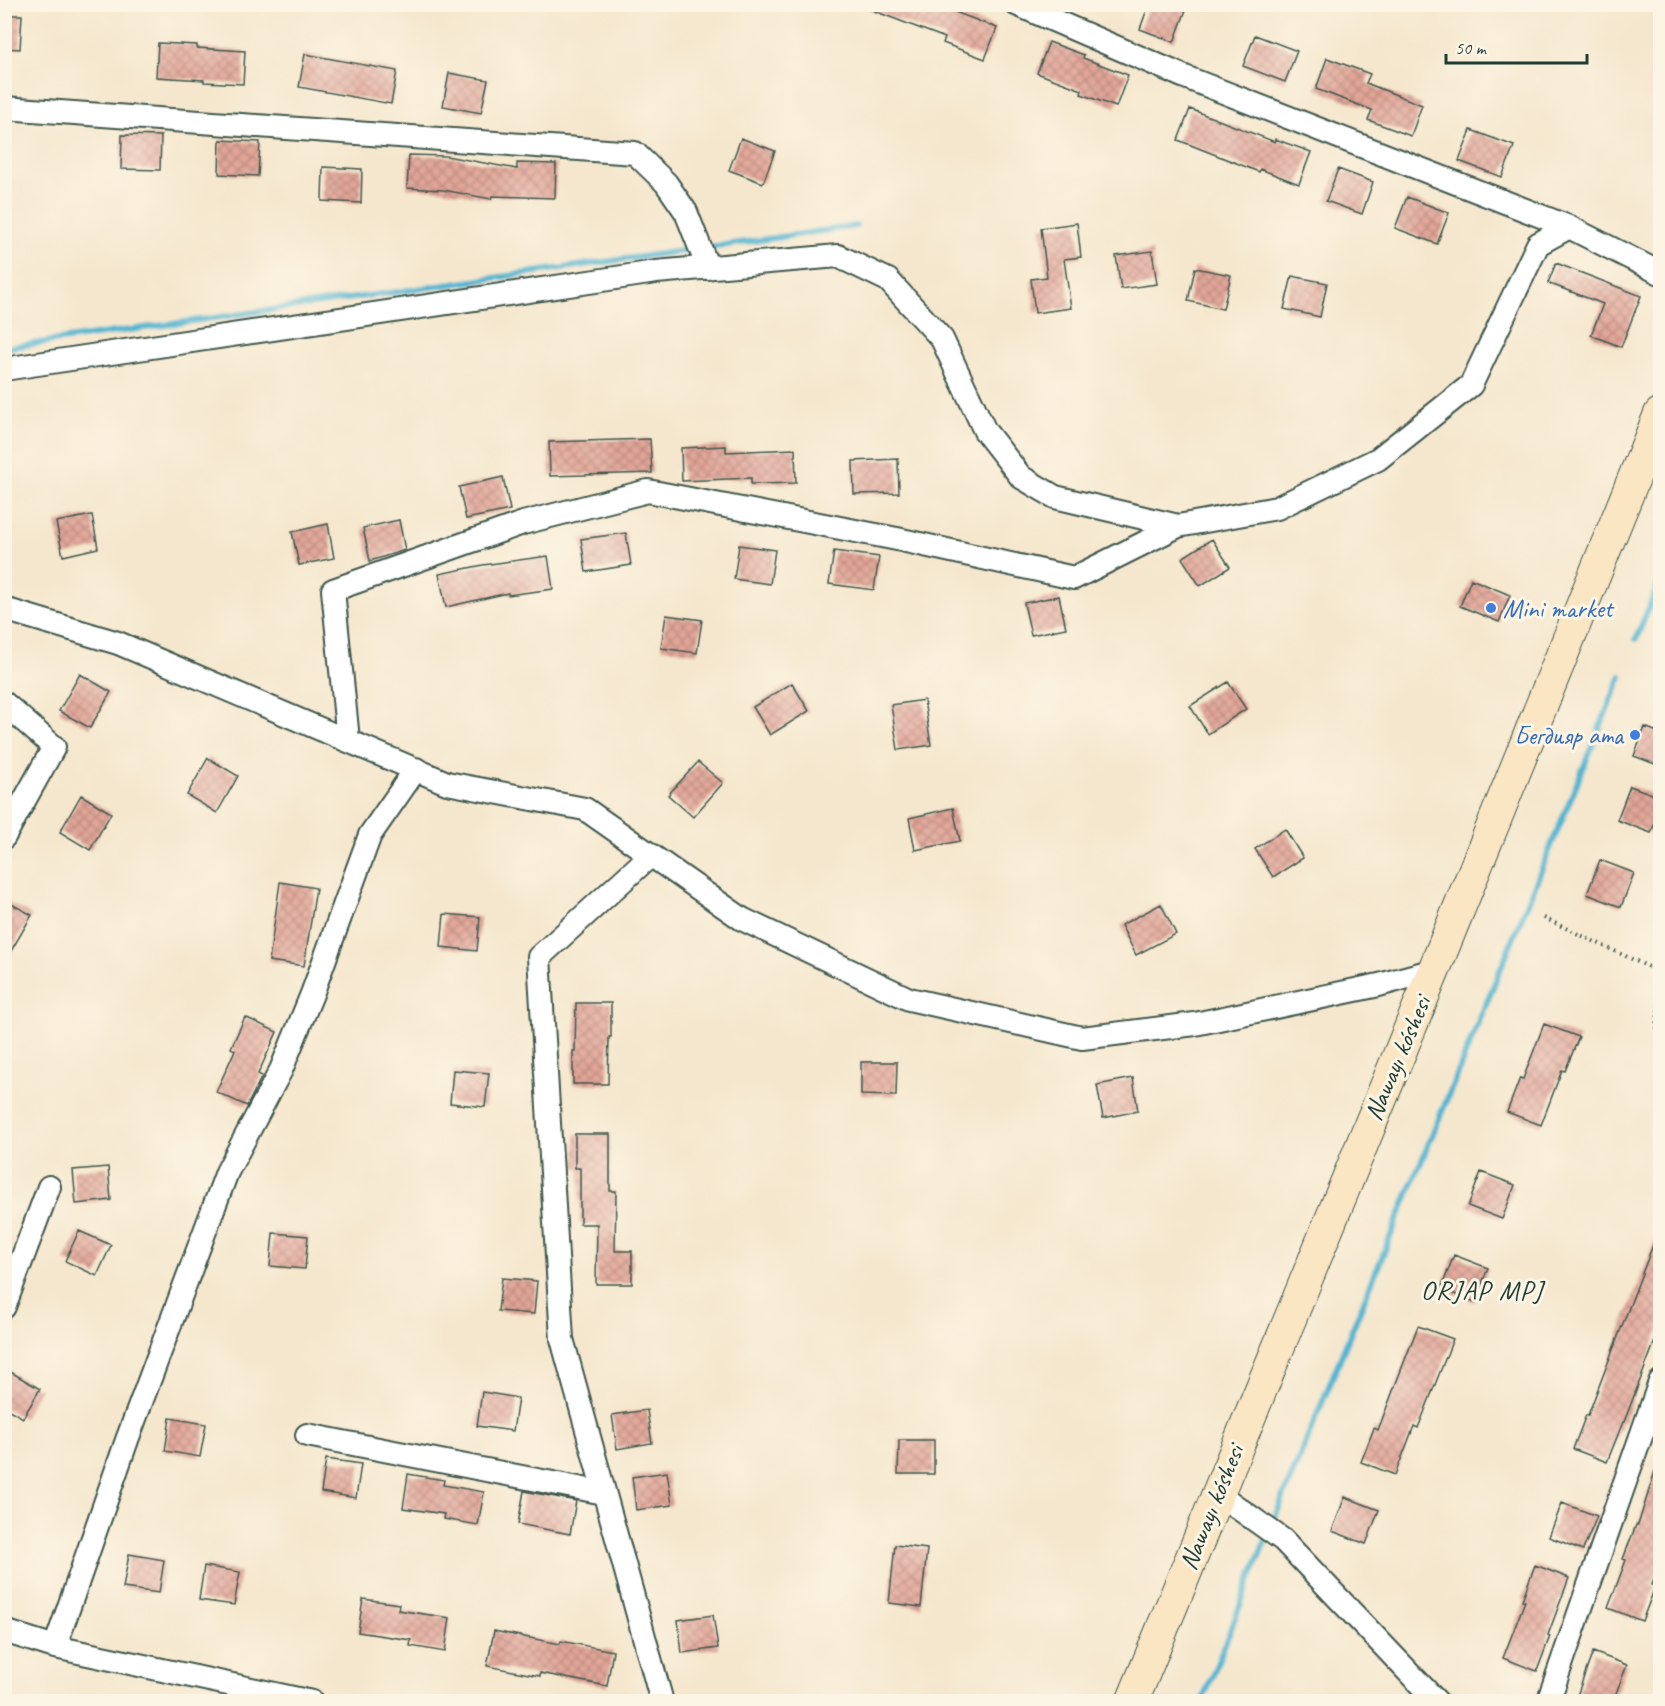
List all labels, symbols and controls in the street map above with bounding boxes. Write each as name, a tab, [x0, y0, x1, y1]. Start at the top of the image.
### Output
scale bar	[1446, 27, 1587, 65]
text: 50 m	[1455, 37, 1488, 59]
place label: Mini market	[1503, 592, 1615, 625]
marker: Mini market	[1484, 601, 1498, 615]
place label: Бегдияр ата	[1514, 719, 1625, 752]
marker: Бегдияр ата	[1628, 728, 1642, 742]
street label: Nawayı kóshesi	[1356, 988, 1440, 1125]
district label: ORJAP MPJ	[1421, 1273, 1545, 1307]
street label: Nawayı kóshesi	[1171, 1437, 1253, 1575]

